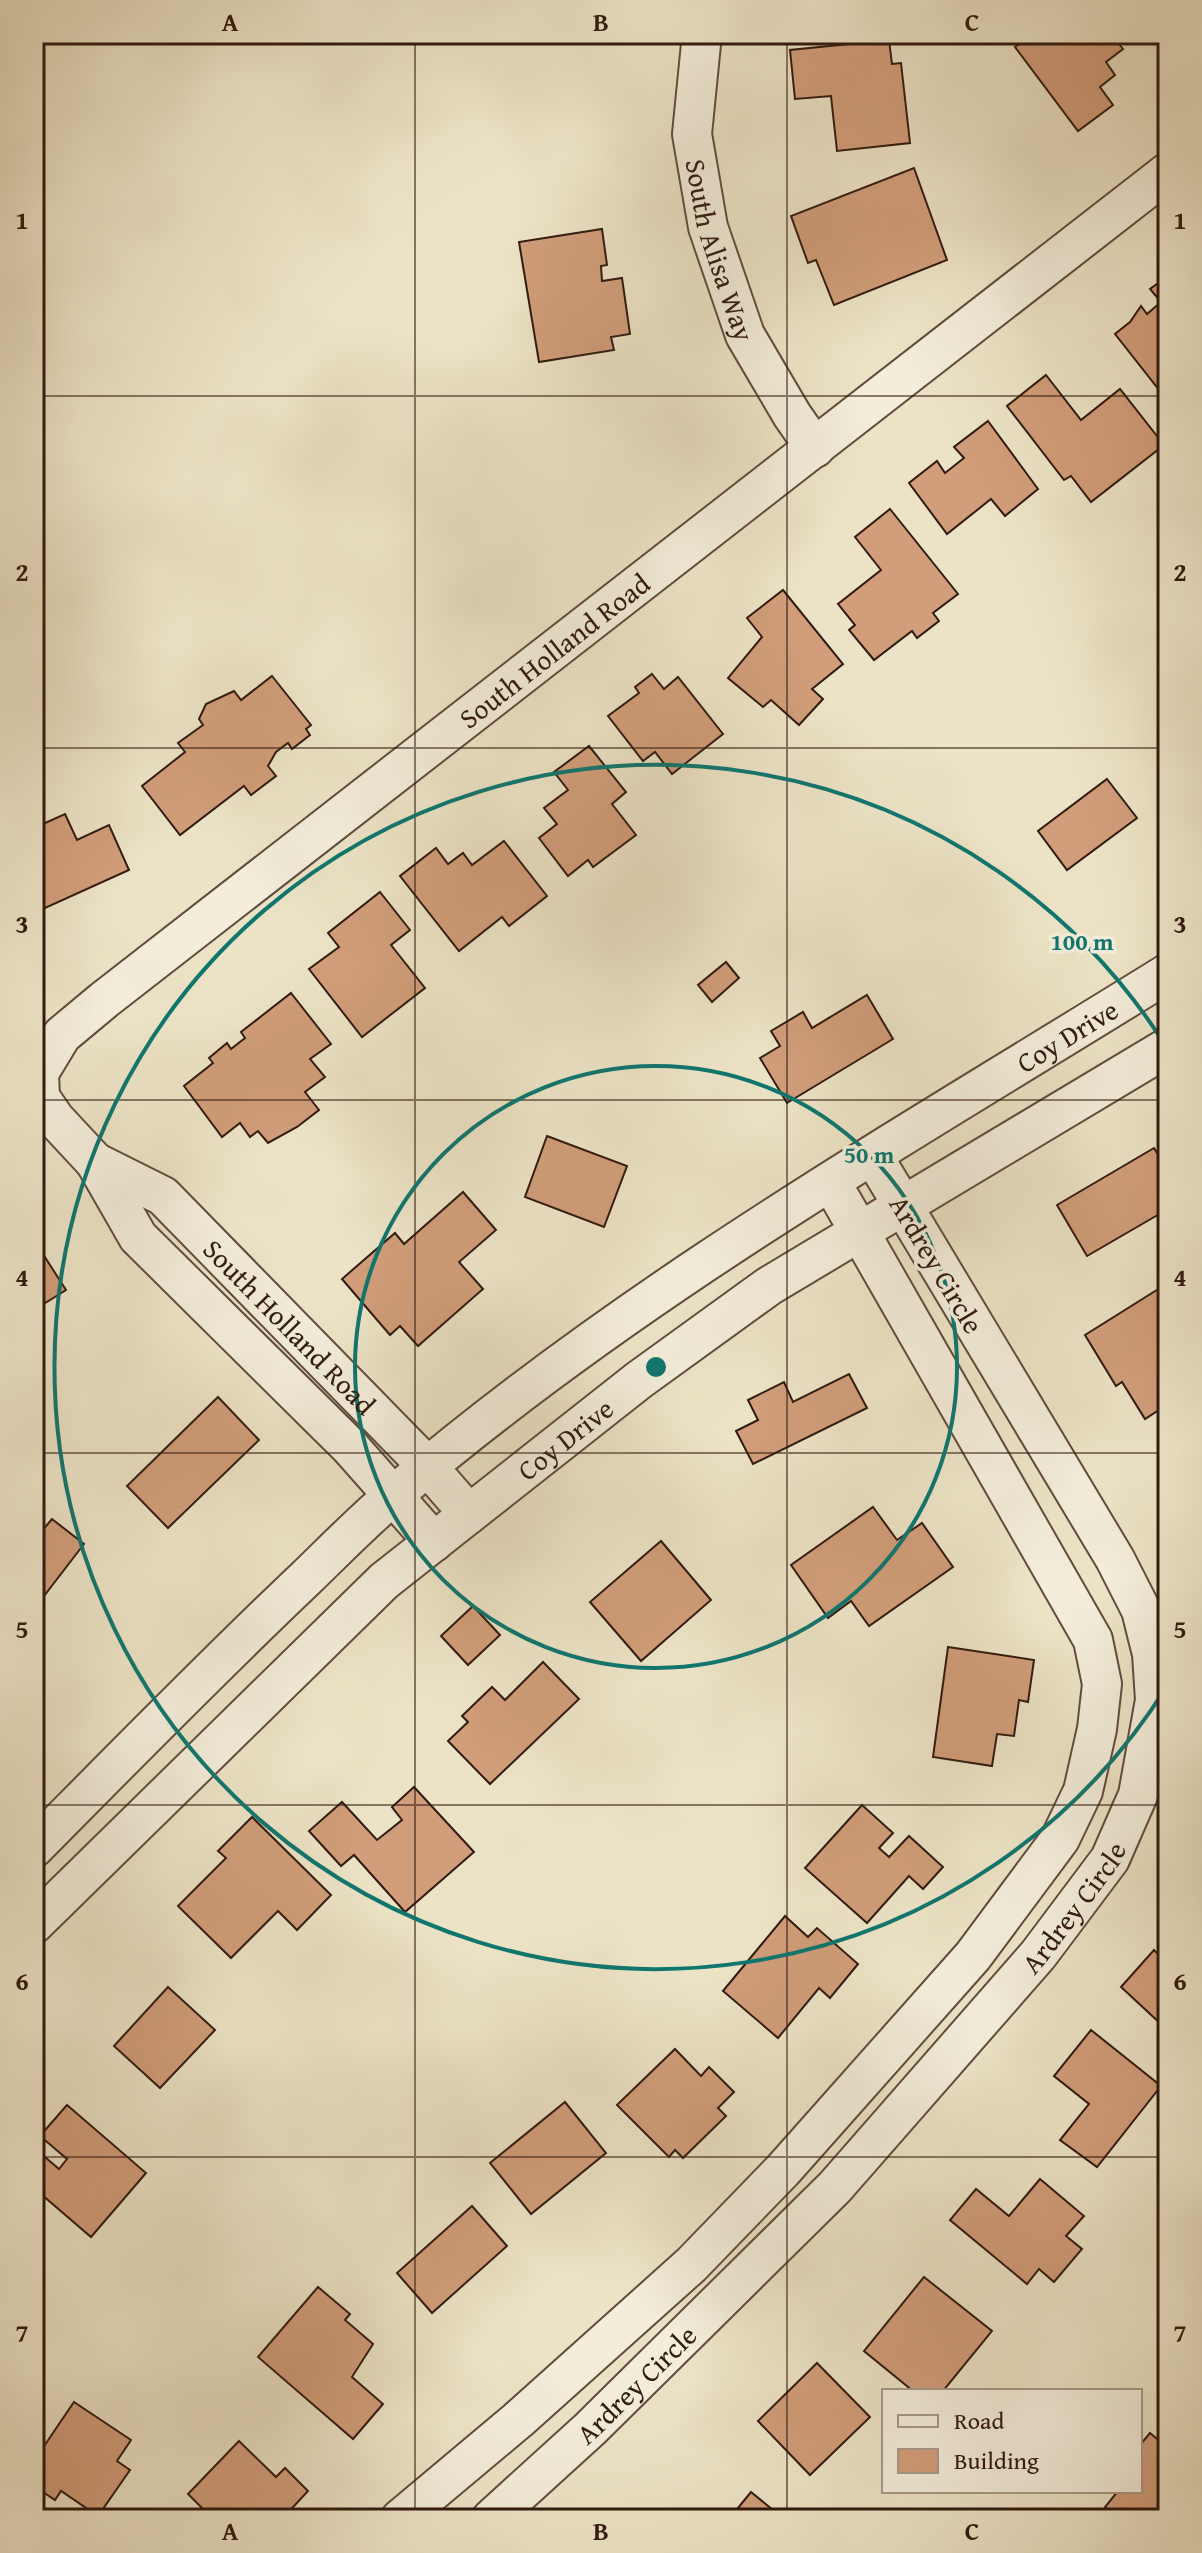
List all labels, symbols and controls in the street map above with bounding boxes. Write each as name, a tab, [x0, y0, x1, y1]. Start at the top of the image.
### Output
text: A	[222, 2, 239, 41]
text: B	[593, 2, 609, 41]
text: C	[965, 2, 979, 41]
street label: South Alisa Way	[676, 156, 766, 346]
text: 1	[15, 200, 29, 239]
text: 1	[1173, 200, 1187, 239]
text: 2	[15, 552, 29, 591]
text: 2	[1173, 552, 1187, 591]
street label: South Holland Road	[449, 562, 658, 738]
text: 3	[15, 904, 29, 943]
text: 3	[1173, 904, 1187, 943]
text: 100 m	[1050, 924, 1114, 959]
street label: Coy Drive	[1008, 988, 1125, 1082]
text: 50 m	[844, 1137, 895, 1172]
street label: Ardrey Circle	[880, 1187, 994, 1341]
street label: South Holland Road	[194, 1229, 386, 1424]
text: 4	[15, 1257, 29, 1296]
text: 4	[1173, 1257, 1187, 1296]
centre of rings	[642, 1353, 670, 1381]
street label: Coy Drive	[508, 1388, 621, 1490]
text: 5	[15, 1609, 29, 1648]
text: 5	[1173, 1609, 1187, 1648]
street label: Ardrey Circle	[1011, 1835, 1136, 1982]
text: 6	[15, 1961, 29, 2000]
text: 6	[1173, 1961, 1187, 2000]
text: 7	[15, 2313, 29, 2352]
text: 7	[1173, 2313, 1187, 2352]
street label: Ardrey Circle	[566, 2315, 705, 2453]
legend	[882, 2389, 1142, 2493]
text: Road	[954, 2403, 1004, 2438]
text: Building	[954, 2443, 1039, 2478]
text: A	[222, 2511, 239, 2550]
text: B	[593, 2511, 609, 2550]
text: C	[965, 2511, 979, 2550]

